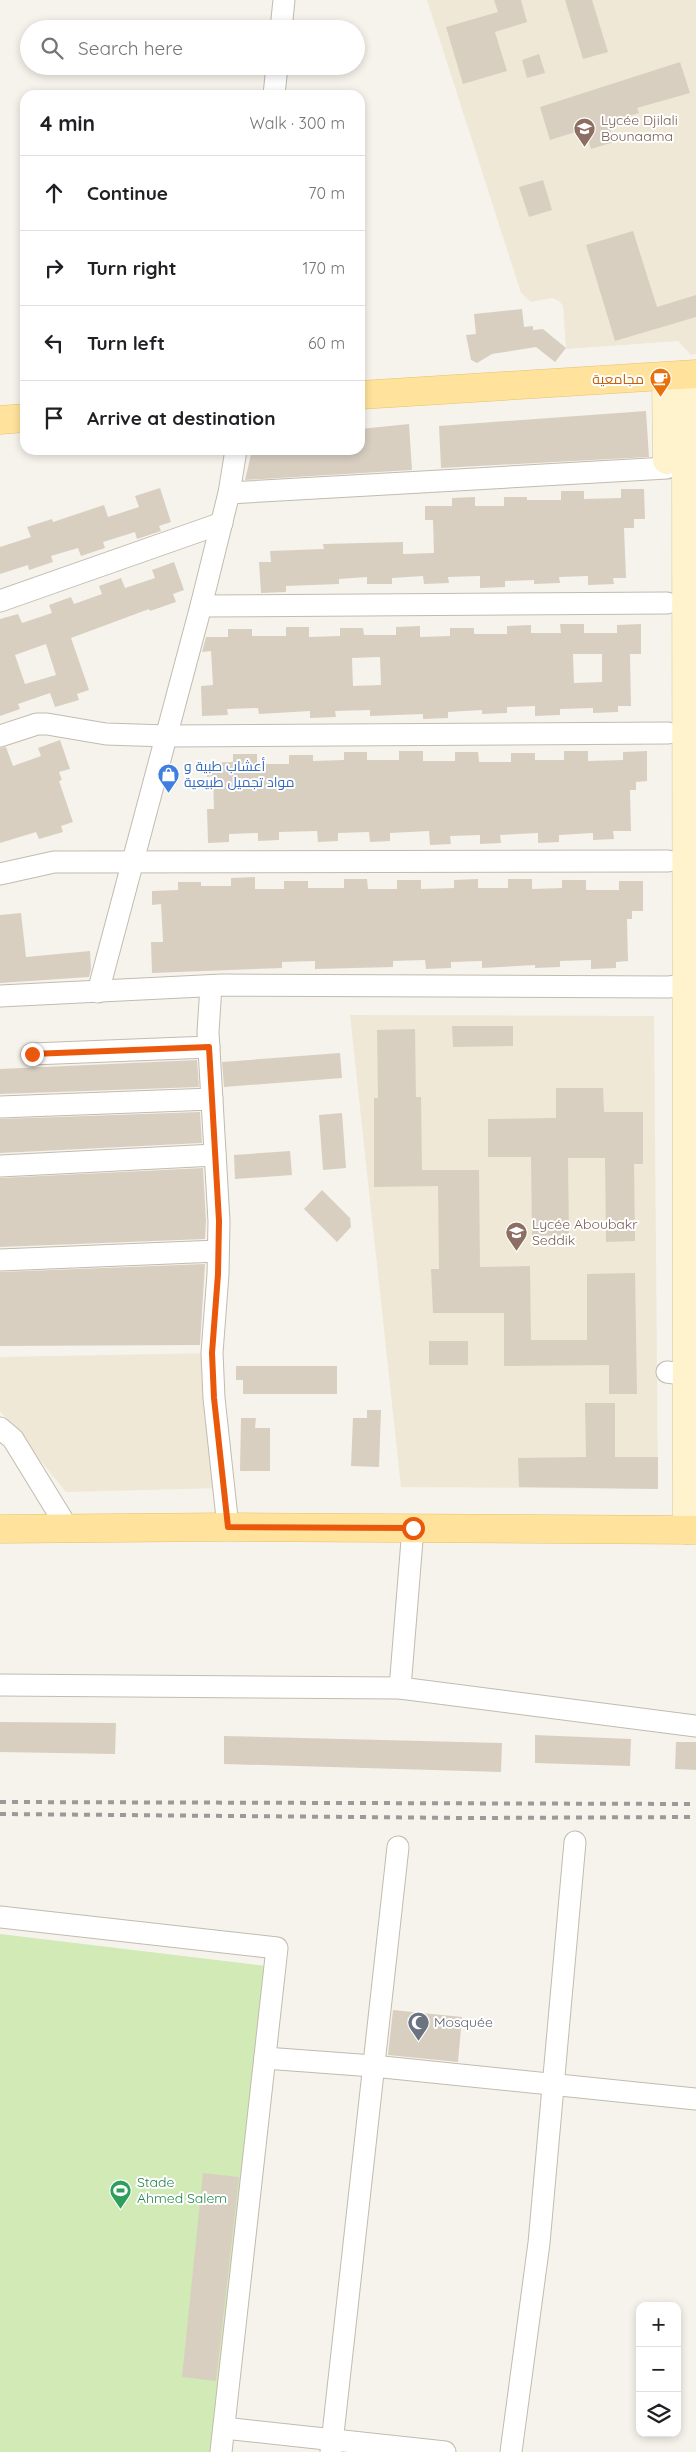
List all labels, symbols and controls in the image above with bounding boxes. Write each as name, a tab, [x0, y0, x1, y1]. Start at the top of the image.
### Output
search box	[20, 20, 365, 75]
icon: search	[38, 34, 66, 62]
text: Search here	[78, 36, 183, 60]
text: 4 min	[40, 110, 95, 136]
place label: Lycée Djilali Bounaama	[601, 111, 678, 145]
text: Walk · 300 m	[250, 113, 345, 133]
school or university icon: Lycée Djilali Bounaama	[573, 116, 597, 147]
icon: ahead	[40, 179, 68, 207]
text: Continue	[87, 181, 168, 205]
text: 70 m	[308, 183, 345, 203]
icon: right	[40, 254, 68, 282]
text: Turn right	[87, 256, 176, 280]
text: 170 m	[302, 258, 345, 278]
icon: left	[40, 329, 68, 357]
text: Turn left	[87, 331, 165, 355]
text: 60 m	[308, 333, 345, 353]
cafe icon: مجامعية	[648, 367, 672, 398]
place label: مجامعية	[592, 370, 644, 388]
icon: arrive	[40, 404, 68, 432]
text: Arrive at destination	[87, 406, 276, 430]
place label: أعشاب طبية و مواد تجميل طبيعية	[184, 757, 295, 791]
shop icon: أعشاب طبية و مواد تجميل طبيعية	[156, 762, 180, 793]
route end	[21, 1043, 44, 1066]
place label: Lycée Aboubakr Seddik	[532, 1215, 638, 1249]
school or university icon: Lycée Aboubakr Seddik	[504, 1220, 528, 1251]
route start	[402, 1517, 425, 1540]
mosque icon: Mosquée	[406, 2010, 430, 2041]
place label: Mosquée	[434, 2013, 493, 2031]
place label: Stade Ahmed Salem	[137, 2173, 227, 2207]
sports icon: Stade Ahmed Salem	[109, 2178, 133, 2209]
map controls	[636, 2302, 681, 2437]
button: +	[636, 2302, 681, 2347]
button: −	[636, 2347, 681, 2392]
button: layers	[636, 2392, 681, 2437]

